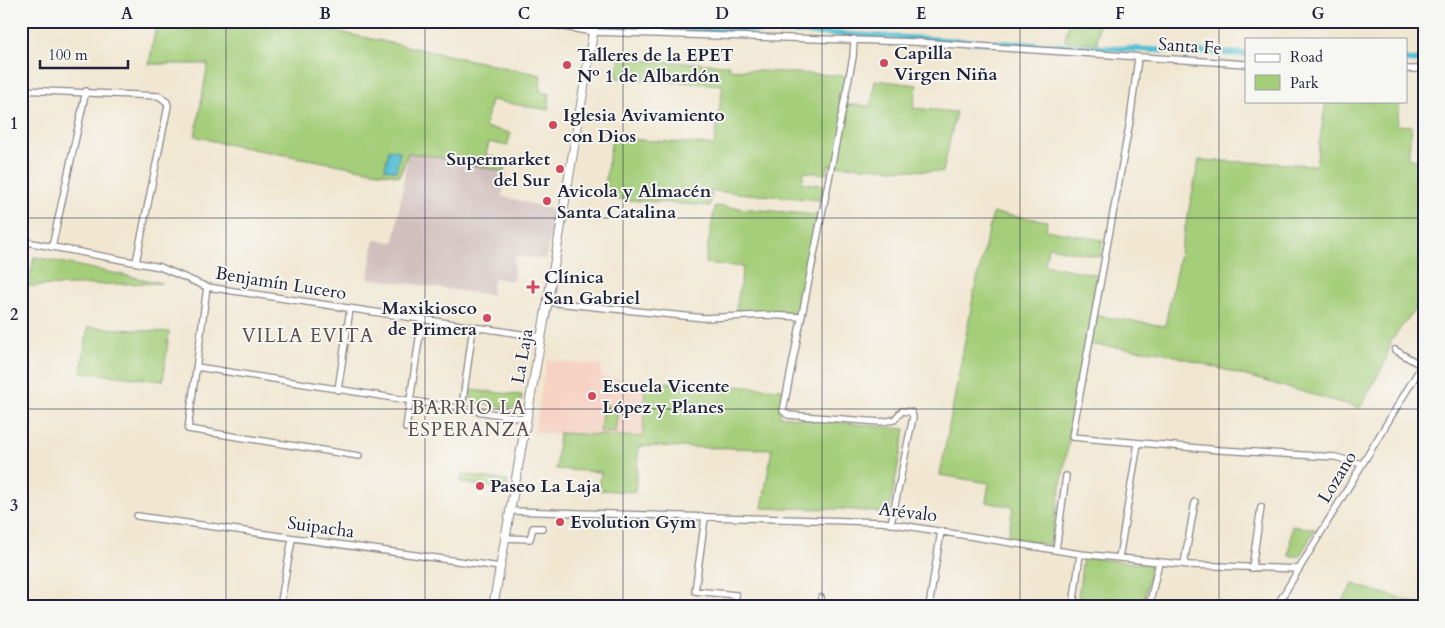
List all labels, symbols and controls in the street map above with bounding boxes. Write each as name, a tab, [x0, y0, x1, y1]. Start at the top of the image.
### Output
text: A	[121, 3, 133, 25]
text: B	[319, 3, 331, 25]
text: C	[518, 3, 530, 25]
text: D	[715, 3, 729, 25]
text: E	[916, 3, 926, 25]
text: F	[1115, 3, 1125, 25]
text: G	[1311, 3, 1325, 25]
street label: Santa Fe	[1157, 32, 1223, 61]
scale bar	[40, 38, 128, 70]
legend	[1245, 38, 1408, 102]
place label: Capilla Virgen Niña	[894, 41, 998, 87]
place label: Talleres de la EPET Nº 1 de Albardón	[577, 43, 734, 89]
text: 100 m	[48, 45, 88, 65]
text: Road	[1290, 47, 1323, 67]
marker: Capilla Virgen Niña	[878, 57, 890, 69]
marker: Talleres de la EPET Nº 1 de Albardón	[561, 59, 573, 71]
text: Park	[1290, 73, 1319, 93]
place label: Iglesia Avivamiento con Dios	[563, 103, 725, 149]
text: 1	[10, 113, 18, 135]
marker: Iglesia Avivamiento con Dios	[547, 119, 559, 131]
place label: Supermarket del Sur	[446, 147, 551, 193]
marker: Supermarket del Sur	[554, 163, 566, 175]
place label: Avicola y Almacén Santa Catalina	[557, 179, 712, 225]
marker: Avicola y Almacén Santa Catalina	[541, 195, 553, 207]
street label: Benjamín Lucero	[214, 261, 348, 306]
place label: Clínica San Gabriel	[544, 265, 640, 311]
marker: Clínica San Gabriel	[526, 280, 540, 294]
place label: Maxikiosco de Primera	[382, 296, 477, 342]
text: 2	[10, 304, 18, 326]
marker: Maxikiosco de Primera	[481, 312, 493, 324]
district label: VILLA EVITA	[242, 323, 374, 349]
street label: La Laja	[505, 327, 540, 385]
place label: Escuela Vicente López y Planes	[602, 374, 730, 420]
marker: Escuela Vicente López y Planes	[586, 390, 598, 402]
district label: BARRIO LA ESPERANZA	[407, 395, 531, 443]
street label: Lozano	[1312, 446, 1363, 508]
place label: Paseo La Laja	[490, 474, 601, 499]
marker: Paseo La Laja	[474, 480, 486, 492]
text: 3	[10, 495, 18, 517]
street label: Arévalo	[877, 497, 939, 529]
street label: Suipacha	[286, 510, 356, 545]
place label: Evolution Gym	[570, 510, 697, 535]
marker: Evolution Gym	[554, 516, 566, 528]

